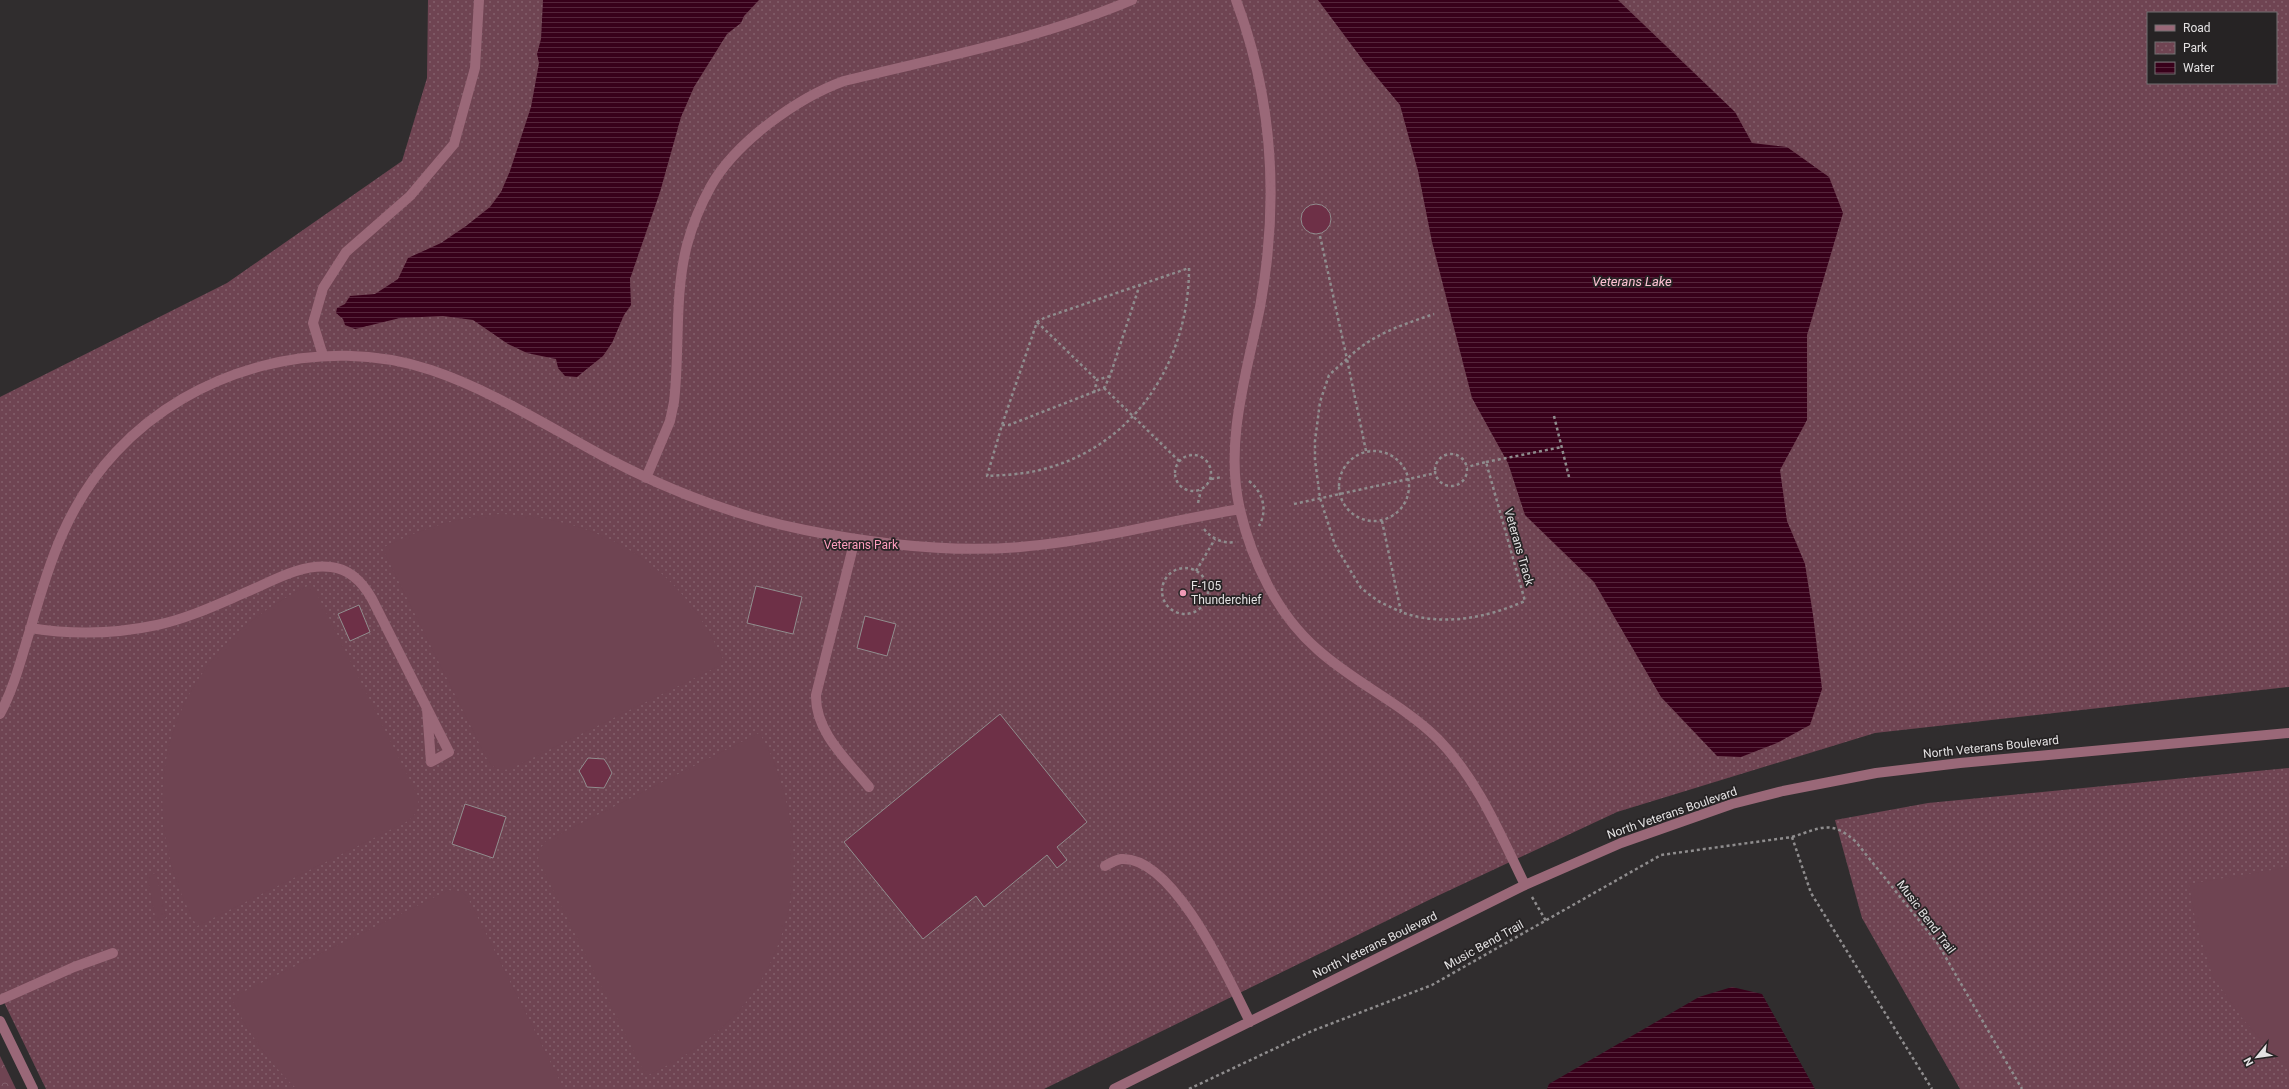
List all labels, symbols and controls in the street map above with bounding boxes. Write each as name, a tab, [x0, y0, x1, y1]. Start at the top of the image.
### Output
legend	[2147, 12, 2277, 84]
text: Road	[2183, 21, 2211, 35]
text: Park	[2183, 41, 2208, 55]
text: Water	[2183, 61, 2214, 75]
water label: Veterans Lake	[1592, 274, 1672, 289]
street label: Veterans Track	[1501, 507, 1537, 588]
park label: Veterans Park	[824, 538, 899, 552]
place label: F-105 Thunderchief	[1191, 579, 1262, 607]
marker: F-105 Thunderchief	[1178, 588, 1188, 598]
street label: North Veterans Boulevard	[1922, 733, 2060, 761]
street label: North Veterans Boulevard	[1605, 784, 1739, 842]
street label: Music Bend Trail	[1894, 878, 1958, 956]
street label: North Veterans Boulevard	[1311, 909, 1439, 981]
street label: Music Bend Trail	[1442, 917, 1526, 973]
north arrow	[2237, 1037, 2277, 1077]
text: N	[2241, 1055, 2256, 1068]

